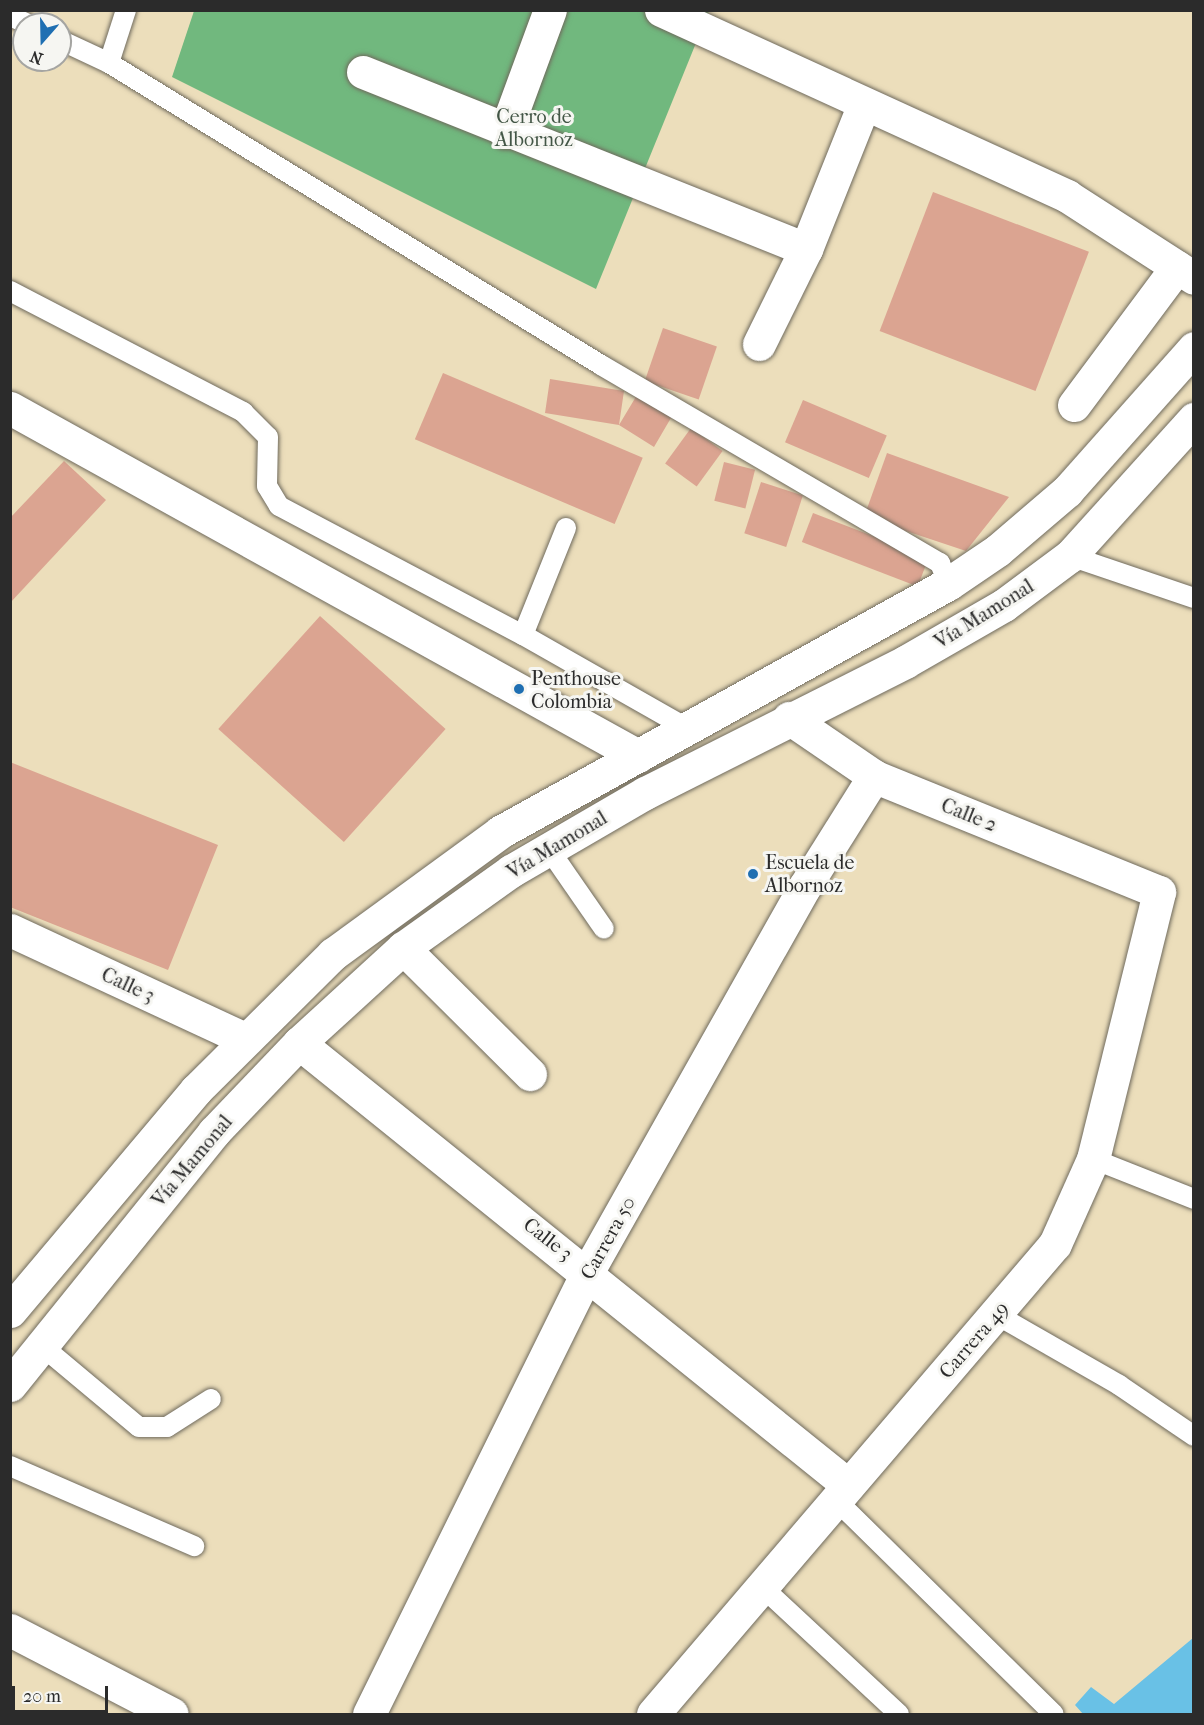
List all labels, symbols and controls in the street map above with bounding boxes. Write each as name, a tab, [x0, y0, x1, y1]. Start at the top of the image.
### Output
north arrow	[12, 12, 72, 72]
text: N	[27, 47, 45, 69]
park label: Cerro de Albornoz	[495, 104, 573, 151]
street label: Vía Mamonal	[930, 574, 1038, 654]
place label: Penthouse Colombia	[531, 666, 621, 713]
marker: Penthouse Colombia	[512, 682, 526, 696]
street label: Calle 2	[938, 793, 1000, 837]
street label: Vía Mamonal	[503, 806, 611, 884]
place label: Escuela de Albornoz	[765, 850, 854, 897]
marker: Escuela de Albornoz	[746, 867, 760, 881]
street label: Calle 3	[98, 962, 158, 1008]
street label: Vía Mamonal	[147, 1110, 237, 1212]
street label: Carrera 50	[575, 1192, 641, 1284]
street label: Calle 3	[519, 1212, 577, 1266]
street label: Carrera 49	[934, 1297, 1014, 1383]
scale bar	[15, 1674, 111, 1712]
text: 20 m	[23, 1686, 61, 1707]

